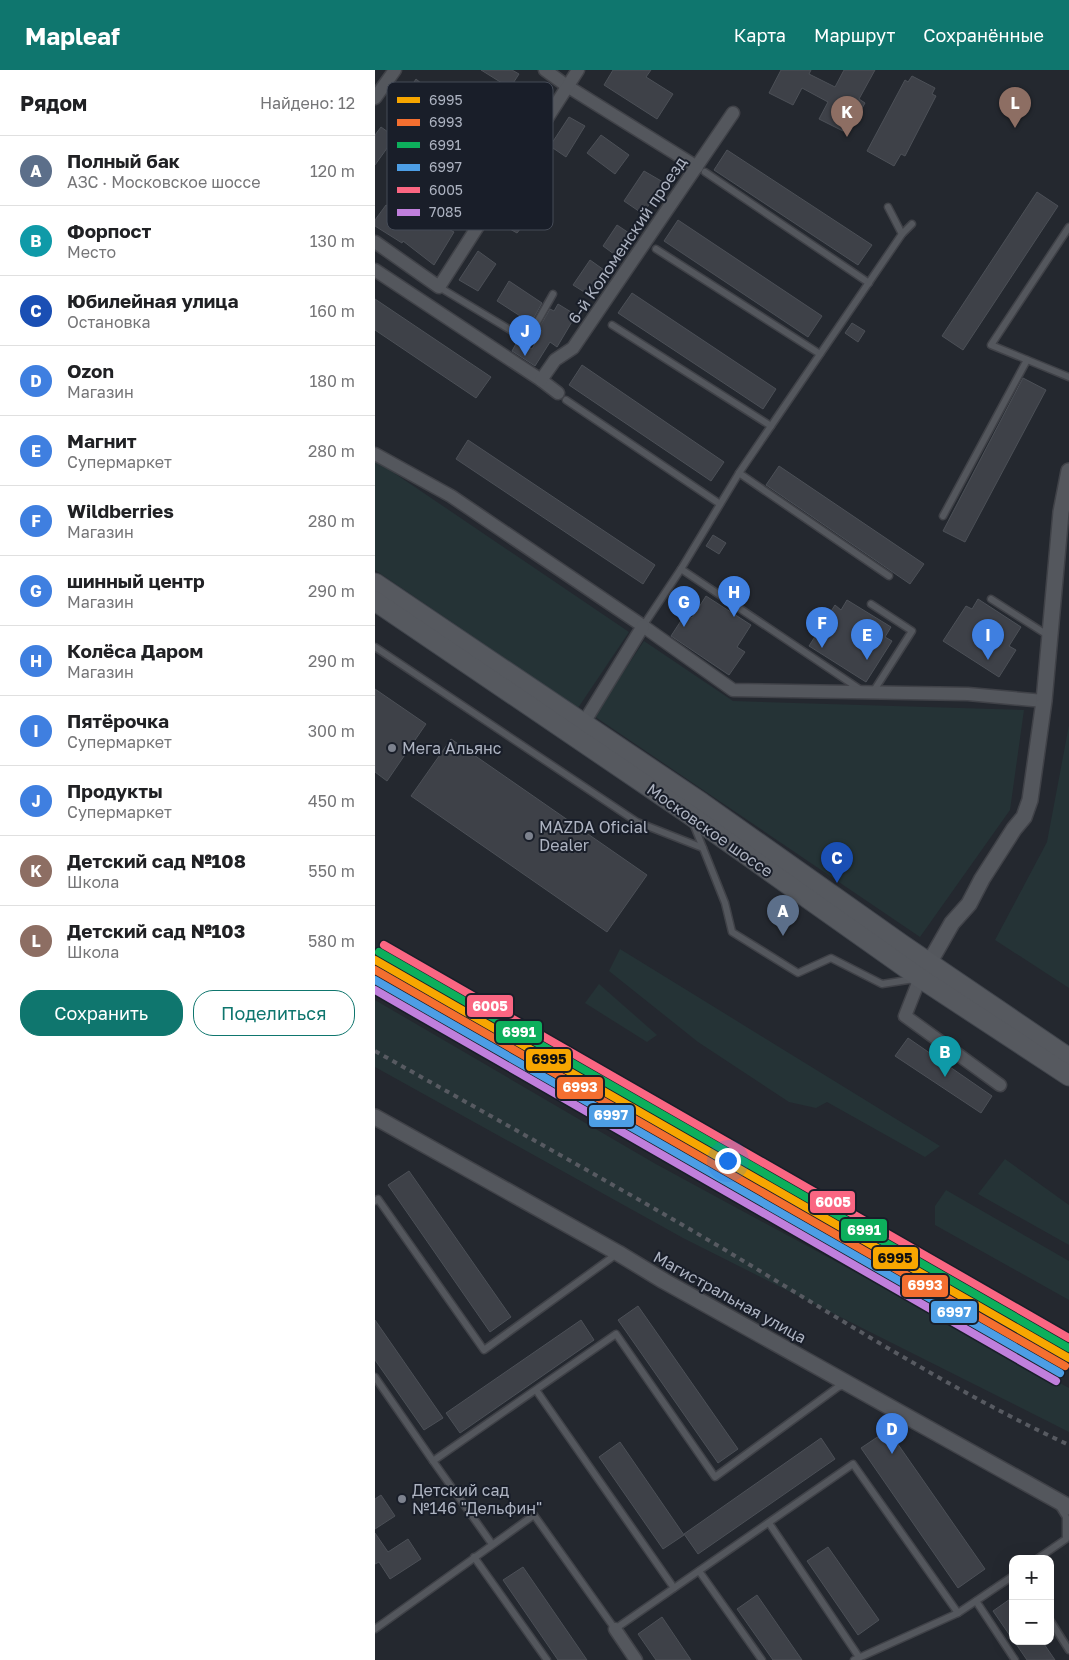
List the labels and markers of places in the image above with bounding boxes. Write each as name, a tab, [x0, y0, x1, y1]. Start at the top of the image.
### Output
pin: L	[999, 87, 1031, 128]
pin: K	[831, 96, 863, 137]
pin: J	[509, 315, 541, 356]
pin: H	[718, 576, 750, 617]
pin: G	[668, 586, 700, 627]
pin: F	[806, 607, 838, 648]
pin: E	[851, 619, 883, 660]
pin: I	[972, 619, 1004, 660]
place label: Мега Альянс	[402, 738, 502, 758]
marker: Мега Альянс	[386, 742, 398, 754]
place label: MAZDA Oficial Dealer	[539, 817, 648, 855]
marker: MAZDA Oficial Dealer	[523, 830, 535, 842]
pin: C	[821, 842, 853, 883]
pin: A	[767, 895, 799, 936]
pin: B	[929, 1036, 961, 1077]
pin: D	[876, 1413, 908, 1454]
place label: Детский сад №146 "Дельфин"	[412, 1480, 542, 1518]
marker: Детский сад №146 "Дельфин"	[396, 1493, 408, 1505]

